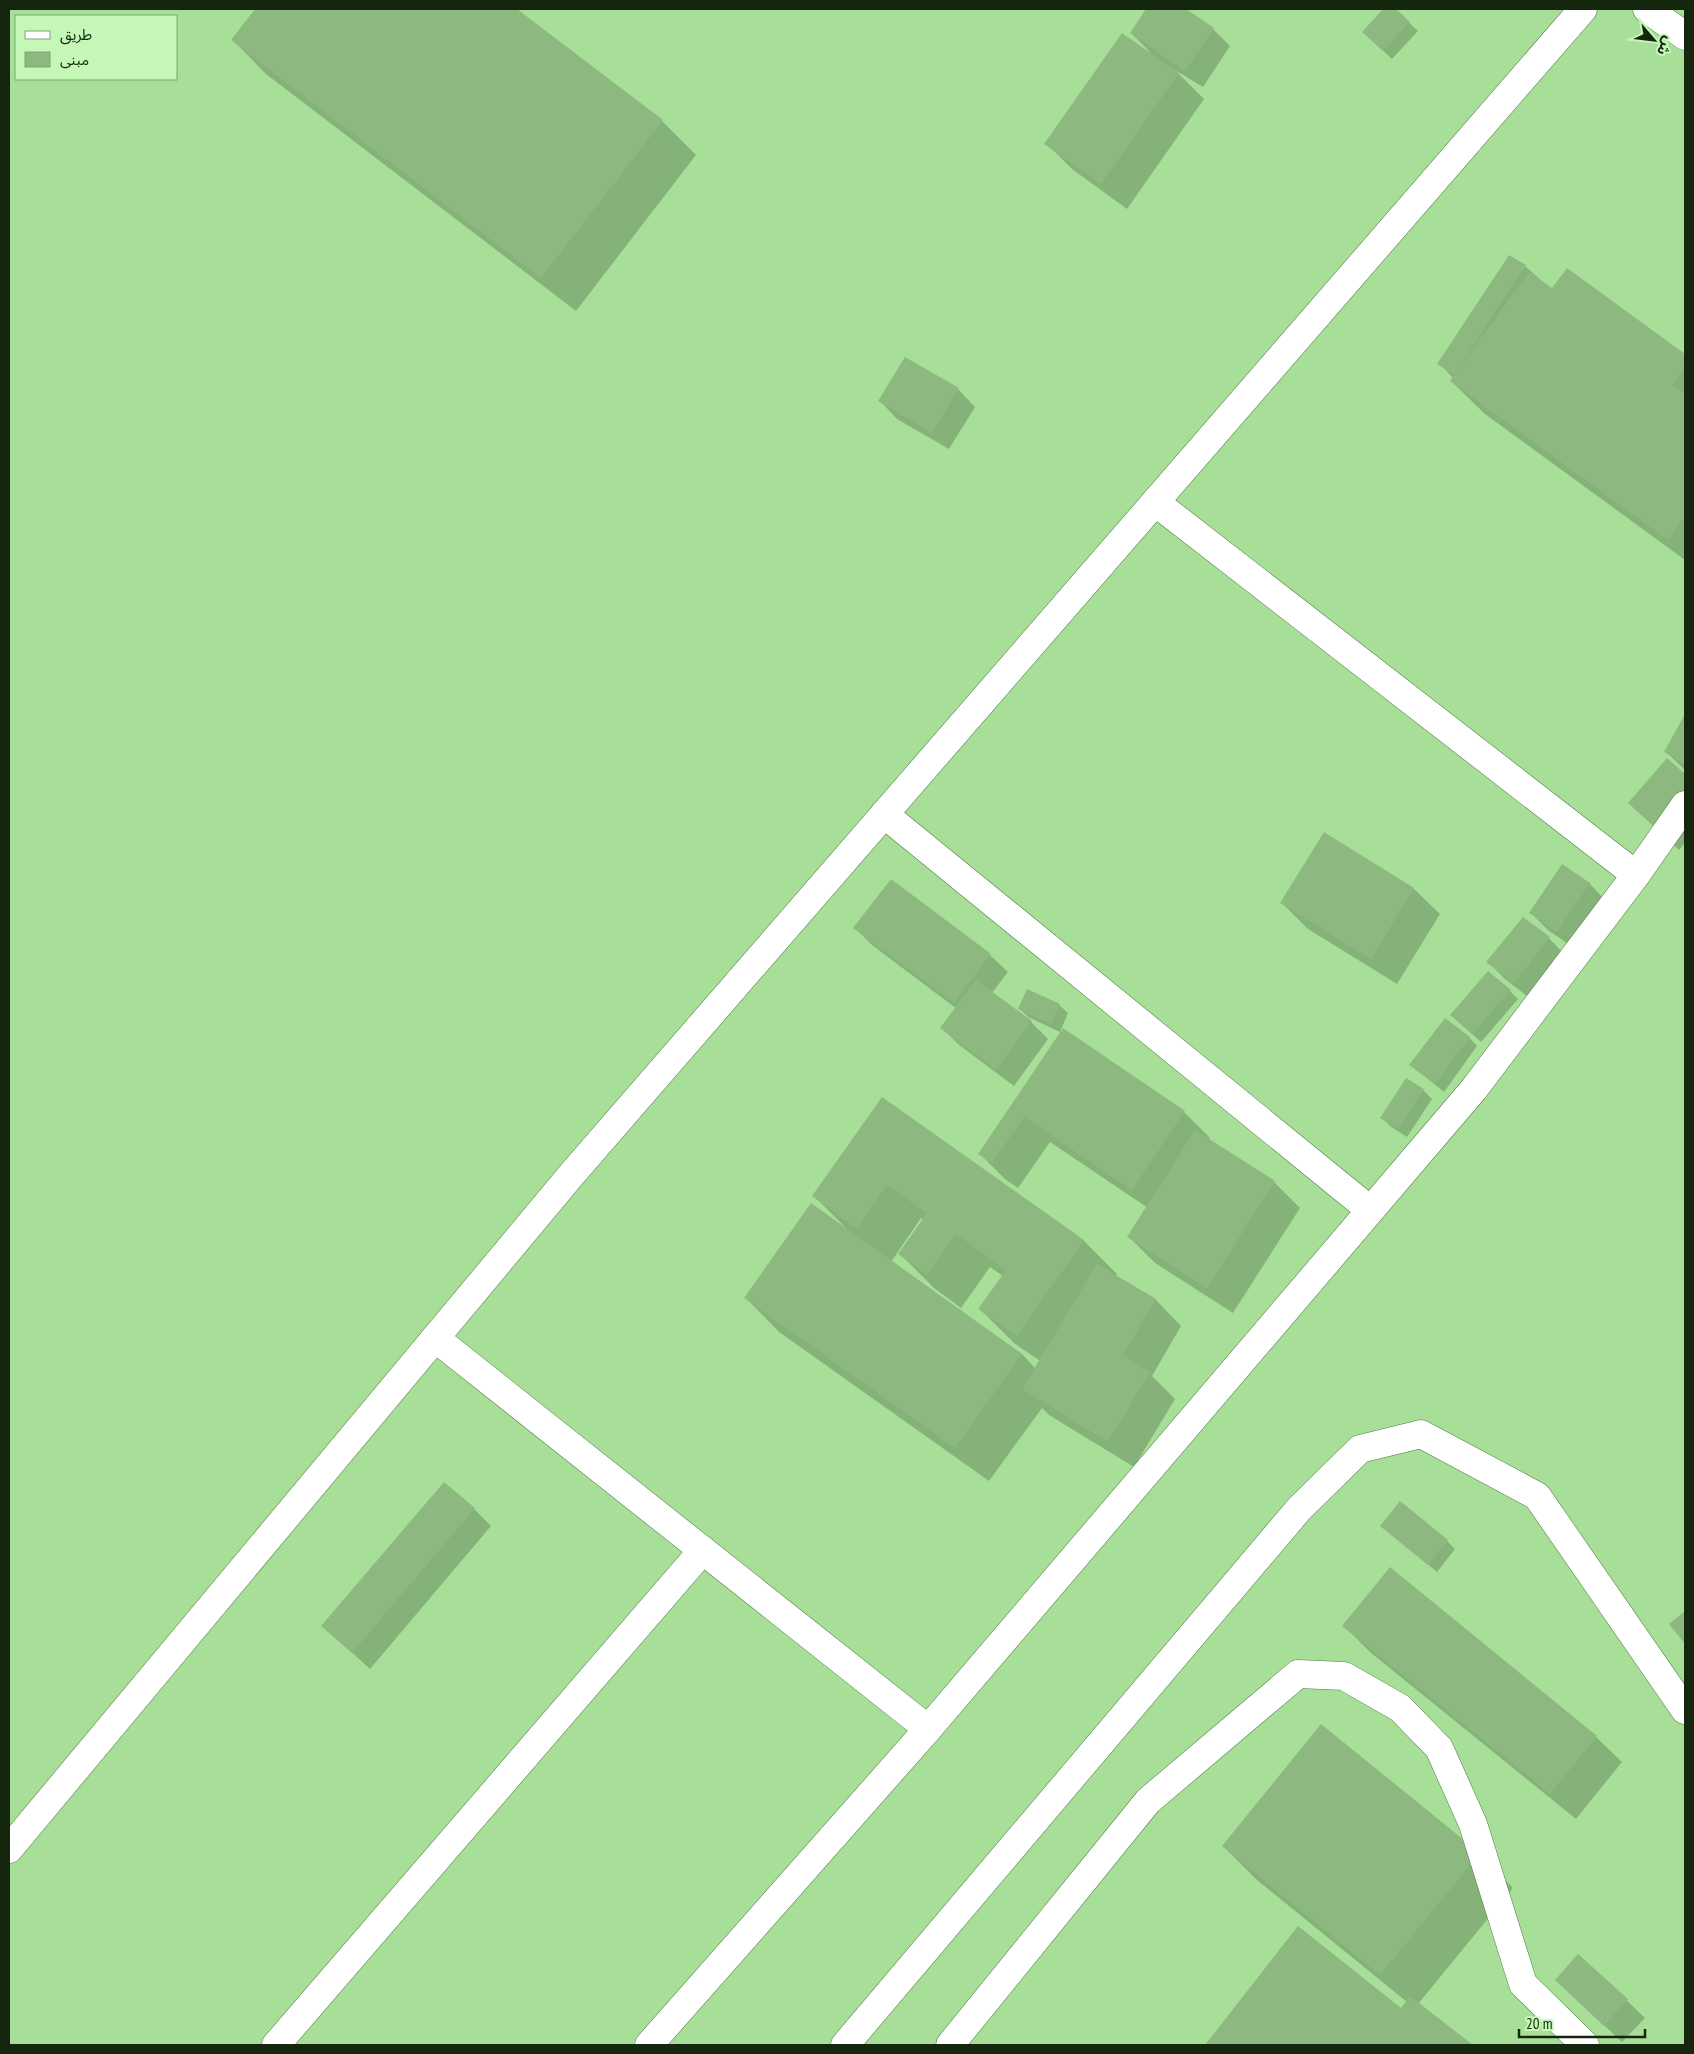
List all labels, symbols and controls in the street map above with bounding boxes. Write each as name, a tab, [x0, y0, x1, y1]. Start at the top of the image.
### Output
legend	[15, 15, 178, 80]
north arrow	[1629, 15, 1679, 65]
text: طريق	[60, 25, 92, 45]
text: ش	[1653, 33, 1678, 59]
text: مبنى	[60, 50, 89, 69]
scale bar	[1519, 2006, 1645, 2038]
text: 20 m	[1526, 2014, 1552, 2033]

